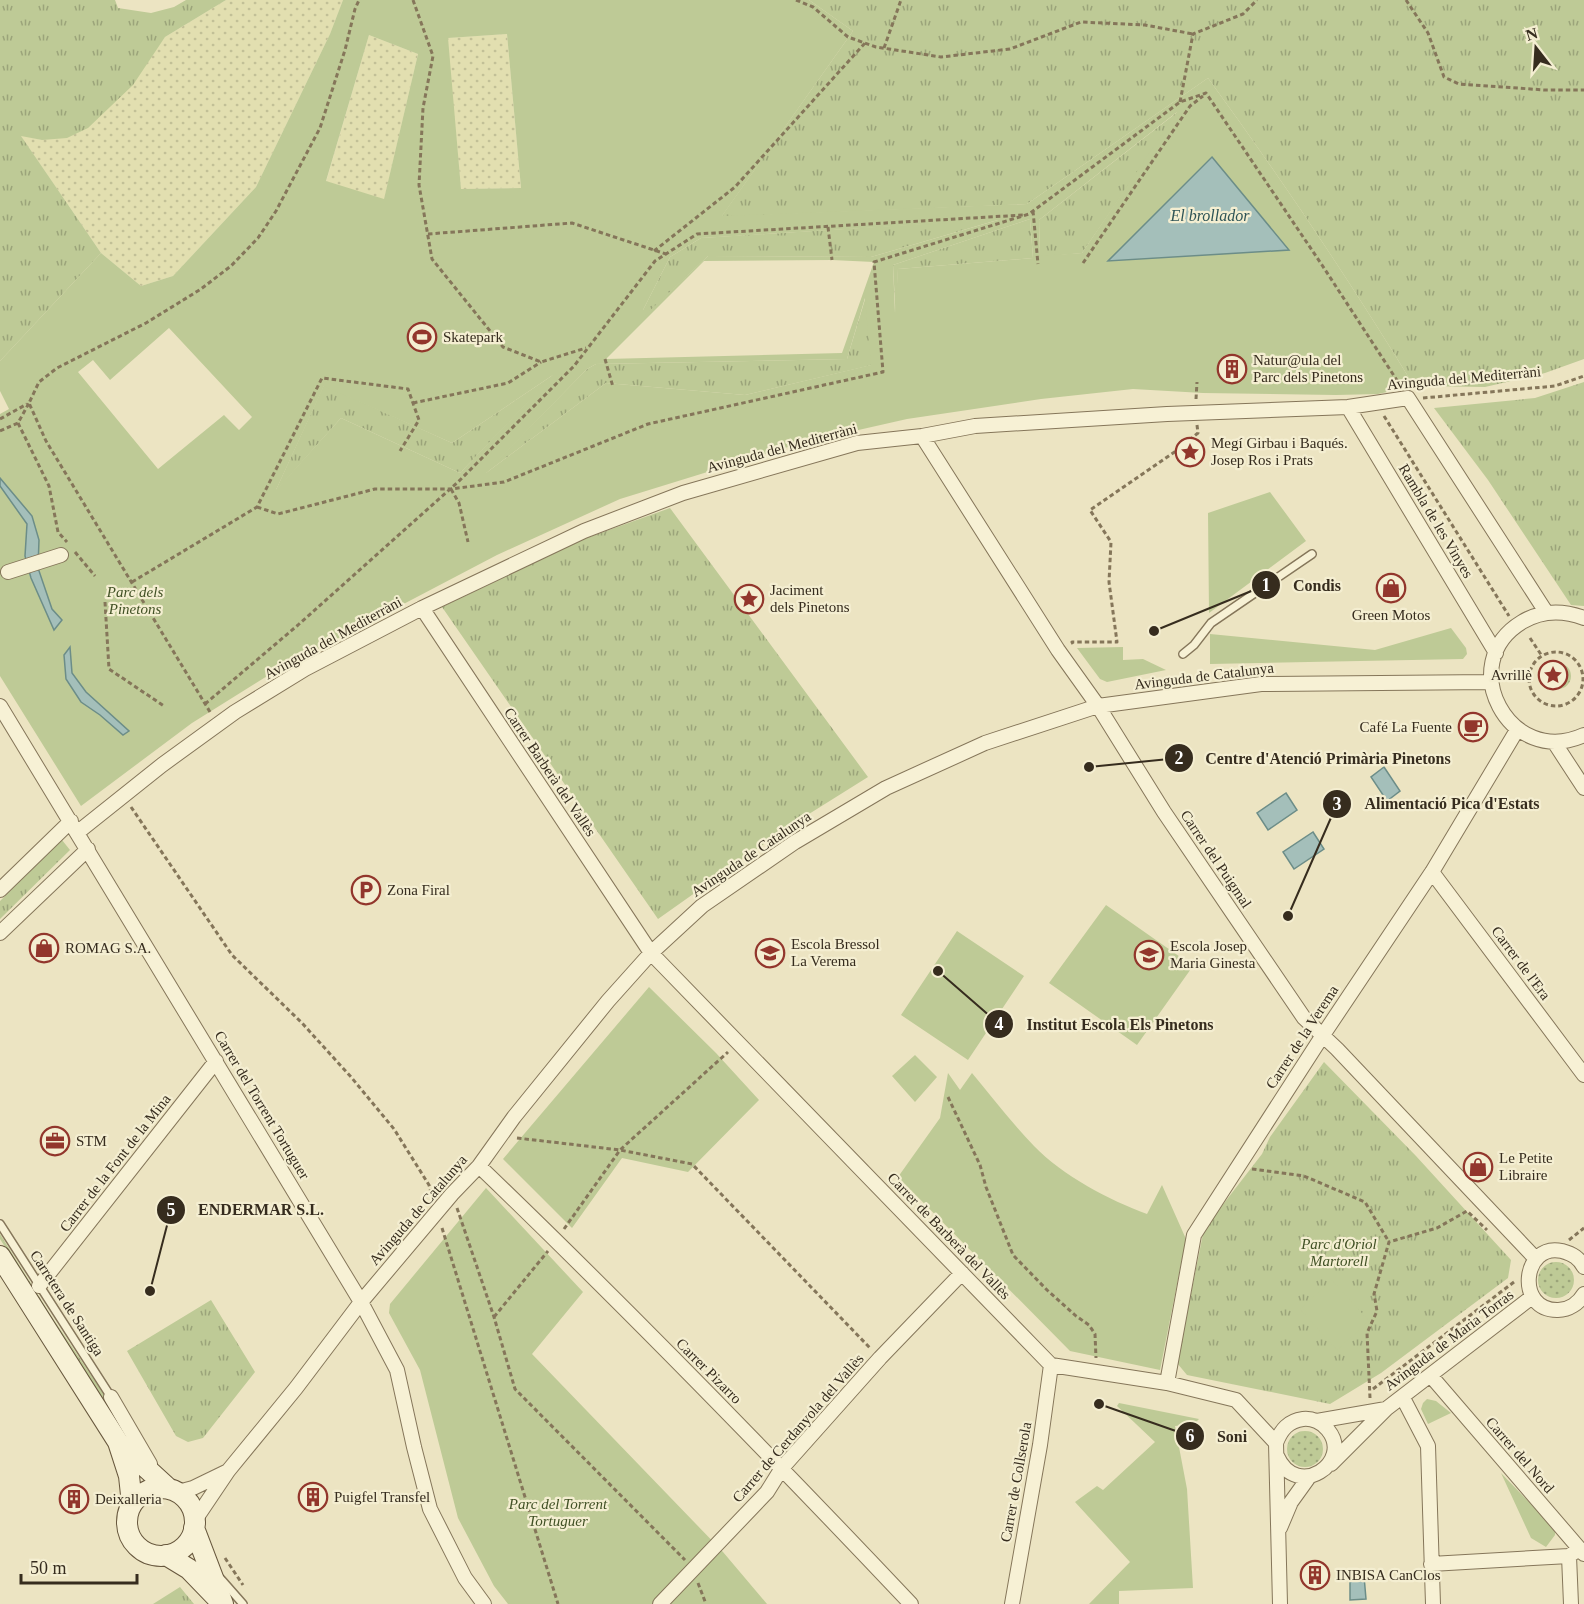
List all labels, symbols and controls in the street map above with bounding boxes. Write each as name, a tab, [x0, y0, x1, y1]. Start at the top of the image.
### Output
north arrow	[1506, 18, 1566, 78]
text: N	[1524, 24, 1540, 44]
water label: El brollador	[1170, 207, 1250, 224]
sports icon: Skatepark	[406, 321, 438, 353]
place label: Skatepark	[443, 329, 503, 345]
place label: Natur@ula del Parc dels Pinetons	[1253, 352, 1363, 385]
building icon: Natur@ula del Parc dels Pinetons	[1216, 353, 1248, 385]
street label: Avinguda del Mediterràni	[1386, 363, 1542, 393]
street label: Avinguda del Mediterràni	[705, 420, 859, 476]
place label: Megí Girbau i Baqués. Josep Ros i Prats	[1211, 435, 1348, 468]
place icon: Megí Girbau i Baqués. Josep Ros i Prats	[1174, 436, 1206, 468]
street label: Rambla de les Vinyes	[1396, 461, 1476, 581]
callout: Condis	[1251, 568, 1353, 602]
shop icon: Green Motos	[1375, 572, 1407, 604]
text: 1	[1262, 575, 1271, 595]
text: Condis	[1293, 577, 1341, 594]
place label: Jaciment dels Pinetons	[770, 582, 850, 615]
place icon: Jaciment dels Pinetons	[733, 583, 765, 615]
park label: Parc dels Pinetons	[106, 584, 163, 617]
street label: Avinguda del Mediterràni	[261, 594, 405, 682]
place label: Green Motos	[1352, 607, 1431, 623]
street label: Avinguda de Catalunya	[1133, 659, 1275, 693]
place icon: Avrillè	[1537, 659, 1569, 691]
place label: Avrillè	[1491, 667, 1532, 683]
street label: Carrer Barberà del Vallès	[501, 705, 599, 839]
cafe icon: Café La Fuente	[1457, 711, 1489, 743]
place label: Café La Fuente	[1360, 719, 1452, 735]
callout: Centre d'Atenció Primària Pinetons	[1164, 741, 1463, 775]
text: 2	[1175, 748, 1184, 768]
text: Centre d'Atenció Primària Pinetons	[1205, 750, 1451, 767]
callout: Alimentació Pica d'Estats	[1322, 787, 1551, 821]
text: 3	[1333, 794, 1342, 814]
text: Alimentació Pica d'Estats	[1364, 795, 1540, 812]
street label: Carrer del Puigmal	[1177, 807, 1255, 911]
street label: Avinguda de Catalunya	[688, 808, 814, 900]
parking icon: Zona Firal	[350, 874, 382, 906]
place label: Zona Firal	[387, 882, 450, 898]
street label: Carrer de l'Era	[1488, 923, 1554, 1003]
shop icon: ROMAG S.A.	[28, 932, 60, 964]
place label: Escola Bressol La Verema	[791, 936, 880, 969]
school or university icon: Escola Bressol La Verema	[754, 937, 786, 969]
place label: Escola Josep Maria Ginesta	[1170, 938, 1256, 971]
school or university icon: Escola Josep Maria Ginesta	[1133, 939, 1165, 971]
place label: ROMAG S.A.	[65, 940, 151, 956]
street label: Carrer de la Verema	[1263, 982, 1342, 1092]
callout: Institut Escola Els Pinetons	[984, 1007, 1225, 1041]
text: 4	[995, 1014, 1004, 1034]
text: Institut Escola Els Pinetons	[1026, 1016, 1214, 1033]
street label: Carrer del Torrent Tortuguer	[211, 1028, 313, 1182]
street label: Carrer de la Font de la Mina	[56, 1091, 174, 1235]
office icon: STM	[39, 1125, 71, 1157]
place label: STM	[76, 1133, 107, 1149]
place label: Le Petite Libraire	[1499, 1150, 1553, 1183]
street label: Avinguda de Catalunya	[366, 1151, 470, 1268]
shop icon: Le Petite Libraire	[1462, 1151, 1494, 1183]
street label: Carrer de Barberà del Vallès	[884, 1169, 1014, 1303]
callout: ENDERMAR S.L.	[156, 1193, 336, 1227]
text: 5	[167, 1200, 176, 1220]
text: ENDERMAR S.L.	[198, 1201, 324, 1218]
park label: Parc d'Oriol Martorell	[1300, 1236, 1377, 1269]
street label: Carretera de Santiga	[27, 1247, 107, 1359]
street label: Avinguda de Maria Torras	[1381, 1286, 1517, 1394]
street label: Carrer Pizarro	[673, 1335, 745, 1407]
street label: Carrer de Cerdanyola del Vallès	[729, 1350, 867, 1505]
street label: Carrer del Nord	[1483, 1414, 1558, 1496]
callout: Soni	[1175, 1419, 1259, 1453]
street label: Carrer de Collserola	[998, 1420, 1034, 1543]
text: 6	[1186, 1426, 1195, 1446]
text: Soni	[1217, 1428, 1248, 1445]
building icon: Puigfel Transfel	[297, 1481, 329, 1513]
building icon: Deixalleria	[58, 1483, 90, 1515]
place label: Puigfel Transfel	[334, 1489, 430, 1505]
place label: Deixalleria	[95, 1491, 162, 1507]
park label: Parc del Torrent Tortuguer	[508, 1496, 608, 1529]
scale bar	[21, 1547, 136, 1585]
text: 50 m	[30, 1558, 67, 1578]
building icon: INBISA CanClos	[1299, 1559, 1331, 1591]
place label: INBISA CanClos	[1336, 1567, 1441, 1583]

